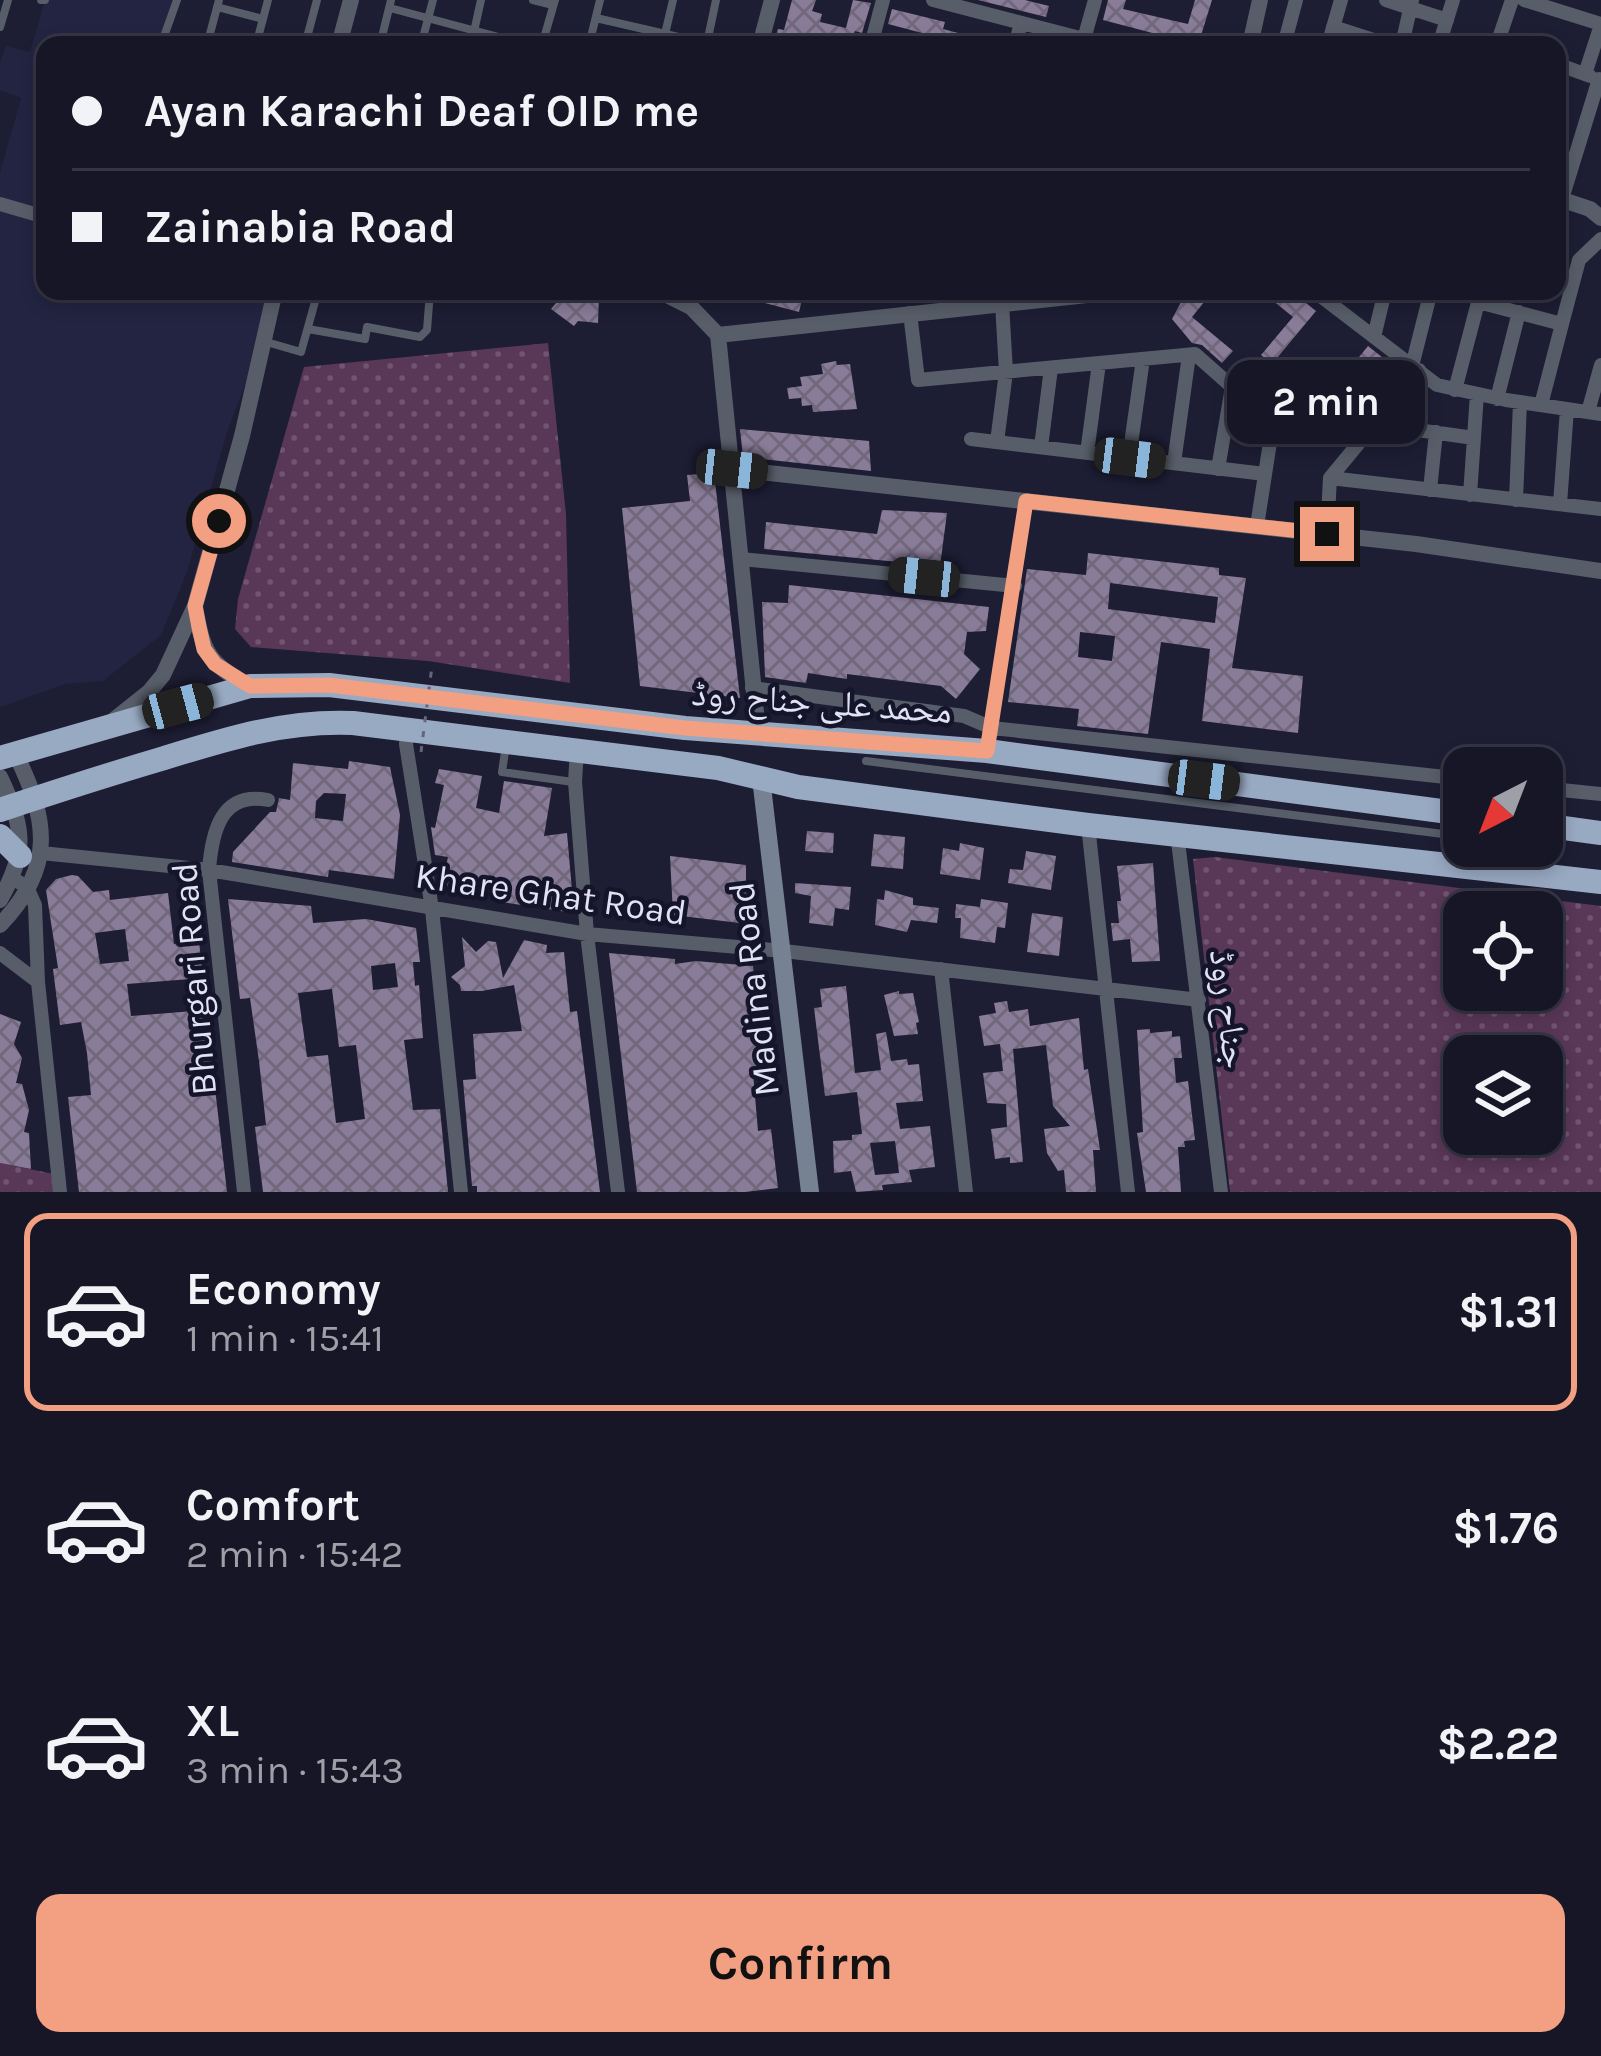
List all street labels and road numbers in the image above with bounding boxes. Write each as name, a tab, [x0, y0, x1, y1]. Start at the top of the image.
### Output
street label: محمد علی جناح روڈ	[690, 672, 954, 733]
street label: Khare Ghat Road	[413, 854, 689, 934]
street label: Bhurgari Road	[163, 861, 225, 1097]
street label: Madina Road	[720, 880, 788, 1098]
street label: جناح روڈ	[1200, 947, 1257, 1071]

